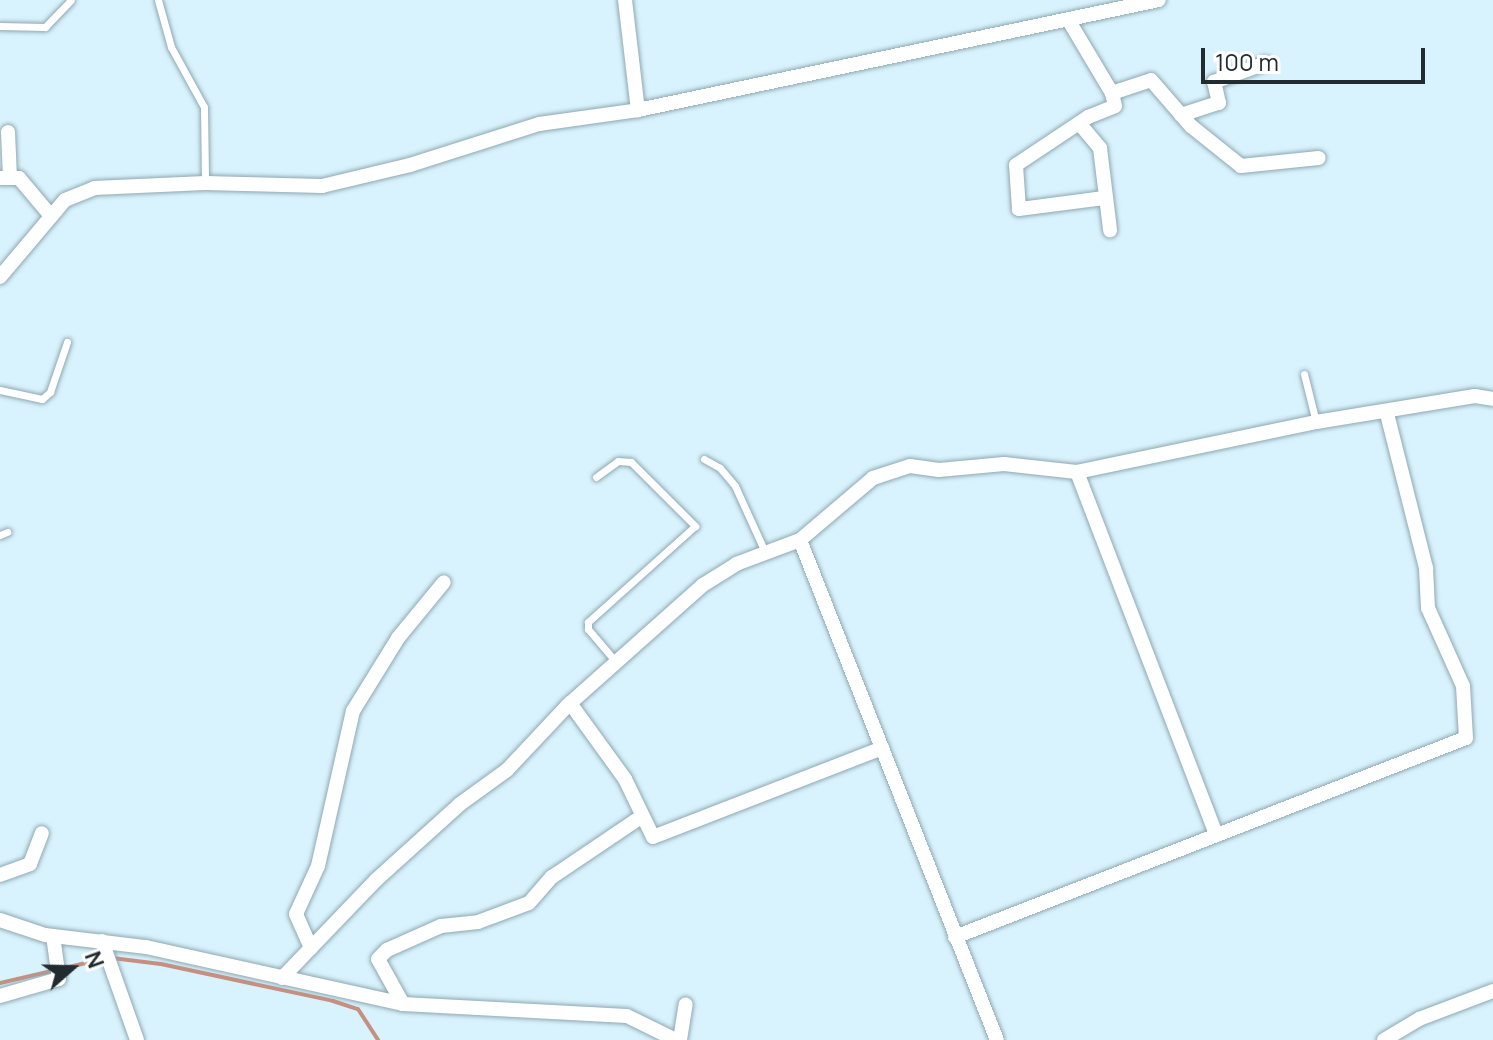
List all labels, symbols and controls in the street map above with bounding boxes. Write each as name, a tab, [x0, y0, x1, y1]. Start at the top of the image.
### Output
scale bar	[1205, 32, 1429, 82]
text: 100 m	[1215, 45, 1279, 78]
north arrow	[32, 928, 112, 1008]
text: N	[78, 947, 111, 972]

